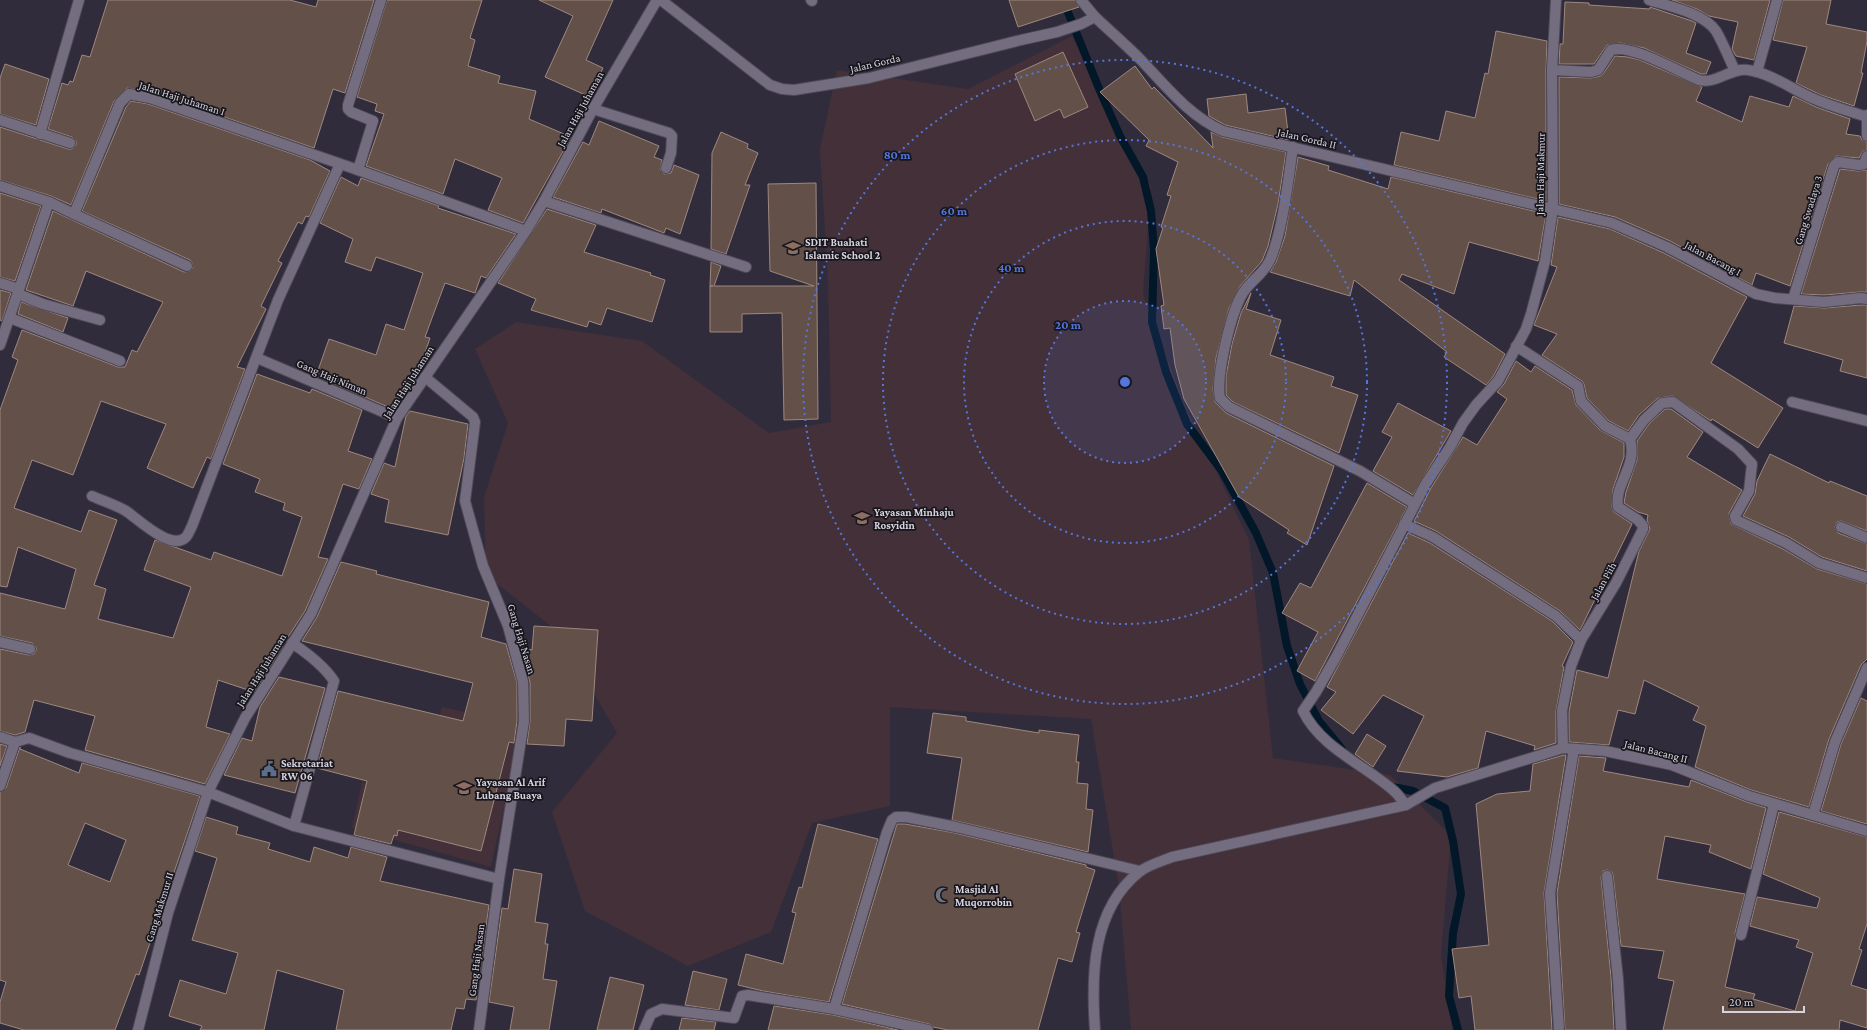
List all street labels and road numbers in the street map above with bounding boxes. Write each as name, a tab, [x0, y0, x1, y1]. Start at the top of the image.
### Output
street label: Jalan Gorda	[848, 51, 902, 76]
street label: Jalan Haji Juhaman	[554, 69, 607, 150]
street label: Jalan Haji Juhaman I	[136, 78, 226, 119]
street label: Jalan Gorda II	[1275, 125, 1338, 152]
street label: Jalan Haji Makmur	[1533, 133, 1548, 216]
street label: Gang Swadaya 3	[1792, 174, 1825, 246]
street label: Jalan Bacang I	[1682, 238, 1743, 279]
street label: Jalan Haji Juhaman	[379, 343, 437, 422]
street label: Gang Haji Niman	[295, 357, 369, 398]
street label: Jalan Piih	[1587, 560, 1619, 603]
street label: Gang Haji Nasan	[505, 602, 538, 676]
street label: Jalan Haji Juhaman	[233, 631, 289, 710]
street label: Jalan Bacang II	[1622, 737, 1689, 766]
street label: Gang Makmur II	[143, 871, 176, 944]
street label: Gang Haji Nasan	[466, 923, 487, 997]

